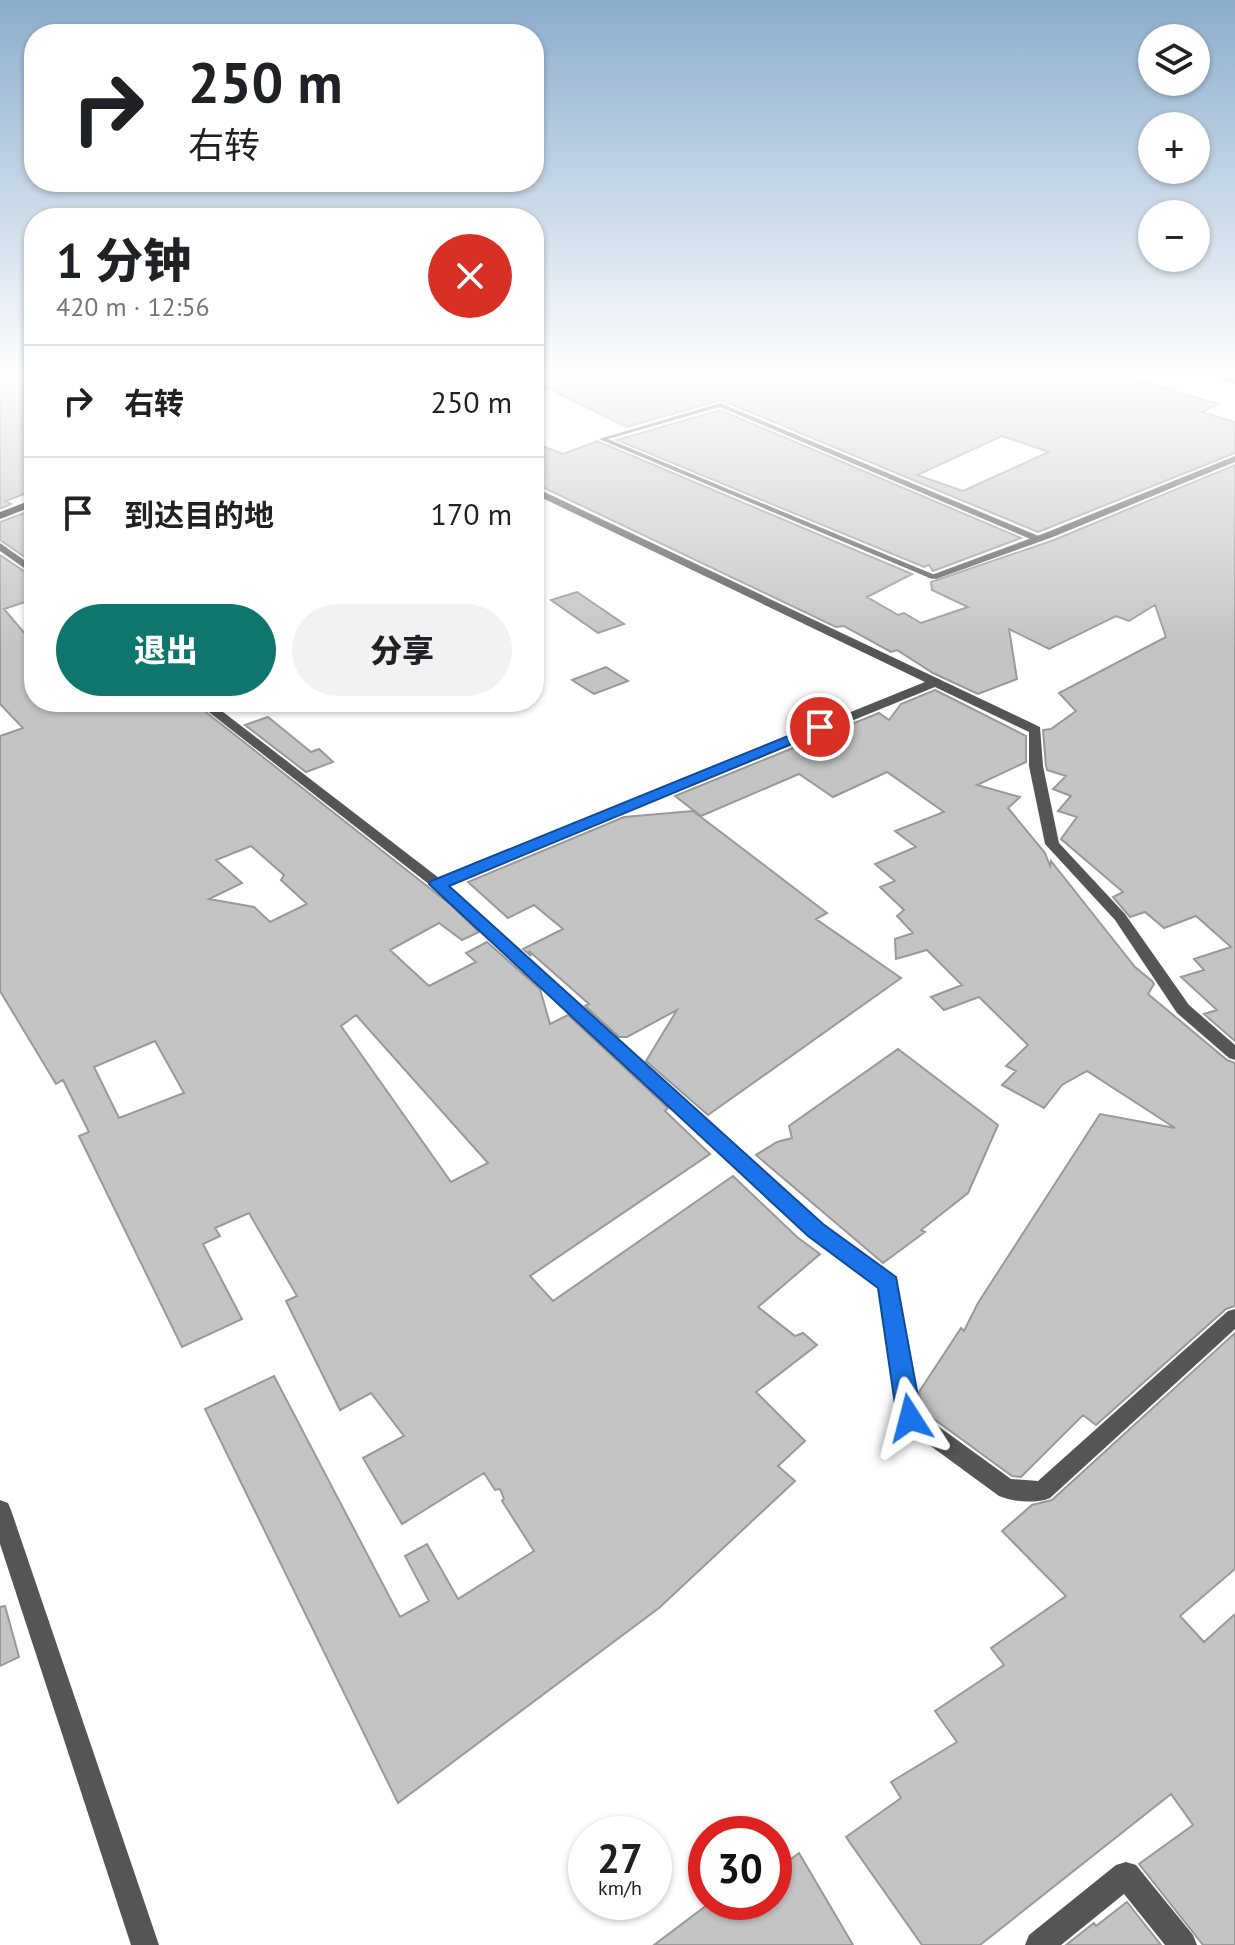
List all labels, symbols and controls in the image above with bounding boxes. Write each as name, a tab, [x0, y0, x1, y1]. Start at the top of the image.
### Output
map controls	[1138, 24, 1210, 272]
button: layers	[1138, 24, 1210, 96]
text: 250 m	[188, 46, 343, 118]
icon: right	[56, 56, 160, 160]
button: +	[1138, 112, 1210, 184]
text: 右转	[188, 121, 260, 168]
button: −	[1138, 200, 1210, 272]
text: 1 分钟	[56, 229, 191, 291]
button: close	[428, 234, 512, 318]
text: 420 m · 12:56	[56, 290, 210, 323]
icon: right	[56, 379, 100, 423]
text: 250 m	[431, 382, 512, 421]
text: 右转	[124, 383, 184, 422]
icon: arrive	[56, 491, 100, 535]
text: 170 m	[431, 494, 512, 533]
text: 到达目的地	[124, 495, 274, 534]
button: 退出	[56, 604, 276, 696]
button: 分享	[292, 604, 512, 696]
pin	[786, 693, 854, 761]
icon: arrive	[798, 705, 842, 749]
position arrow	[868, 1376, 952, 1460]
speed limit sign: 30	[688, 1816, 792, 1920]
text: 27	[597, 1832, 643, 1884]
text: km/h	[598, 1875, 642, 1901]

